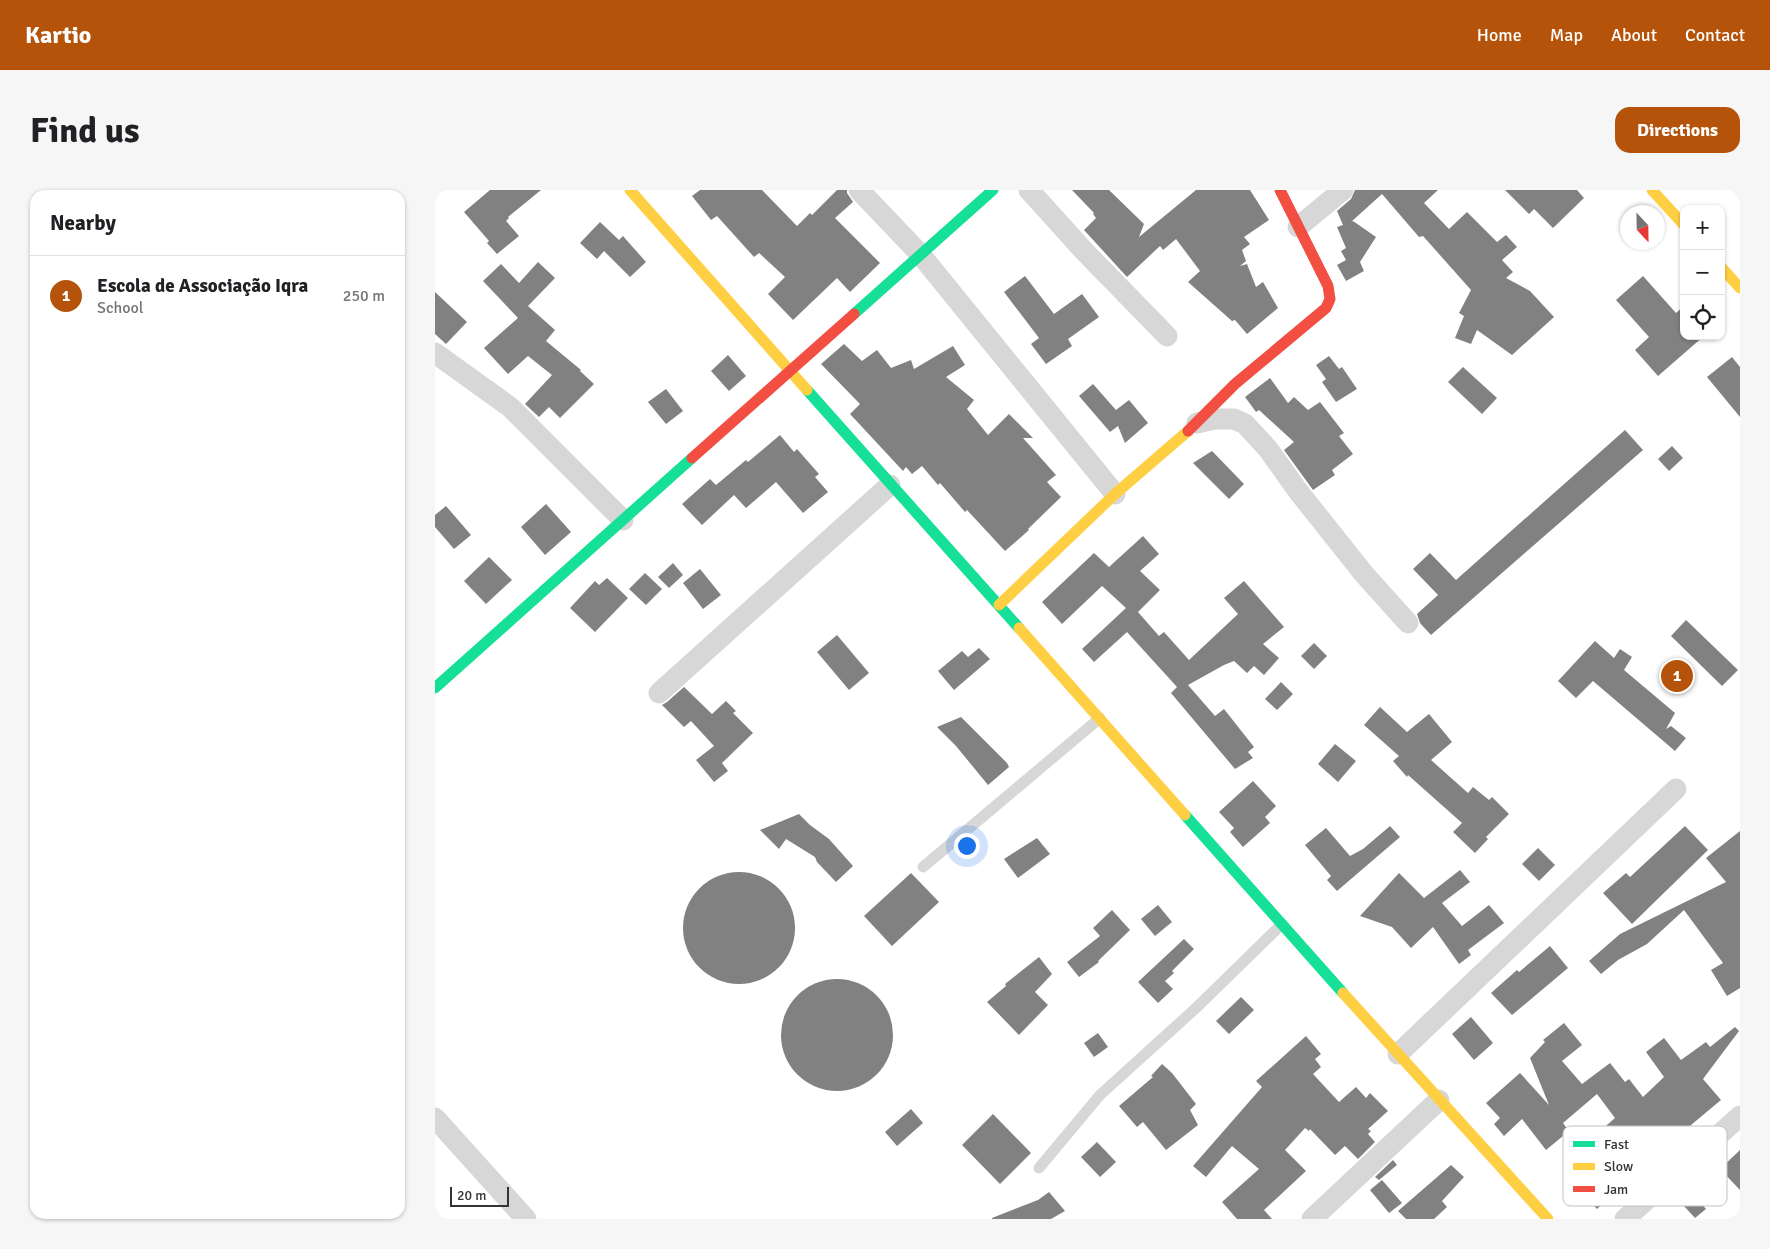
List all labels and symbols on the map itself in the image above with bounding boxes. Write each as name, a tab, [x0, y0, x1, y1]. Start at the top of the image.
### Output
north arrow	[1620, 205, 1665, 250]
pin: 1	[1661, 657, 1693, 695]
your location	[954, 833, 980, 859]
legend	[1563, 1126, 1727, 1206]
text: Fast	[1604, 1136, 1629, 1153]
text: Slow	[1604, 1158, 1633, 1175]
text: Jam	[1604, 1181, 1628, 1198]
scale bar	[450, 1184, 509, 1207]

